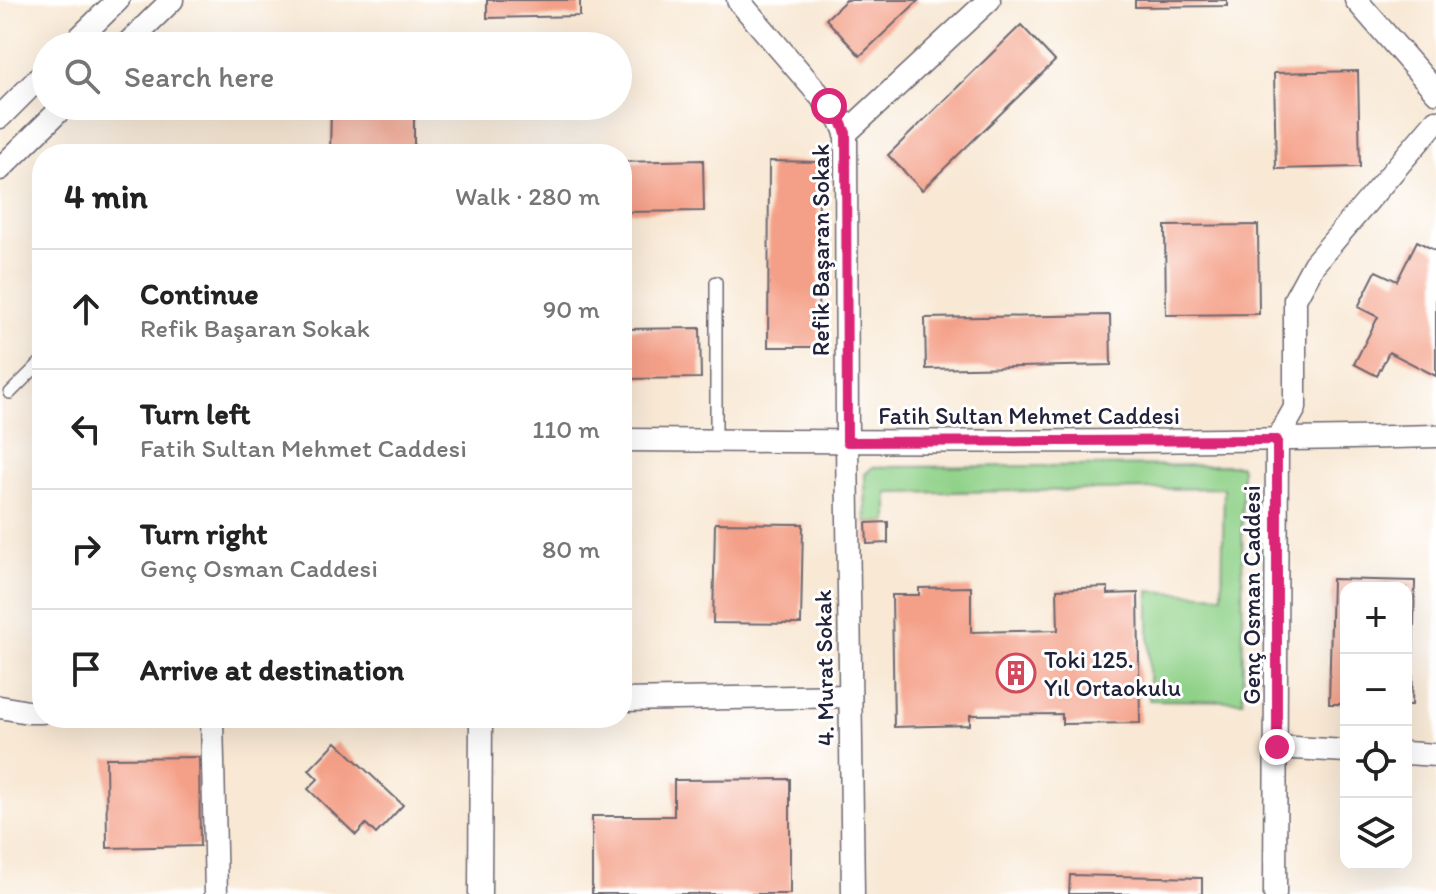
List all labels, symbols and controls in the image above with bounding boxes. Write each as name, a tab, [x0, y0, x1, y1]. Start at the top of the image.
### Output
search box	[32, 32, 632, 120]
icon: search	[60, 54, 104, 98]
text: Search here	[124, 58, 274, 95]
route start	[811, 88, 847, 124]
street label: Refik Başaran Sokak	[806, 144, 835, 356]
text: 4 min	[64, 176, 148, 217]
text: Walk · 280 m	[455, 180, 600, 212]
text: Continue	[140, 275, 259, 312]
icon: ahead	[64, 287, 108, 331]
text: 90 m	[543, 293, 600, 325]
text: Refik Başaran Sokak	[140, 312, 370, 344]
text: Turn left	[140, 395, 251, 432]
street label: Fatih Sultan Mehmet Caddesi	[878, 401, 1180, 430]
icon: left	[64, 407, 108, 451]
text: 110 m	[532, 413, 600, 445]
text: Fatih Sultan Mehmet Caddesi	[140, 432, 467, 464]
street label: Genç Osman Caddesi	[1237, 485, 1266, 705]
text: Turn right	[140, 515, 268, 552]
icon: right	[64, 527, 108, 571]
text: 80 m	[542, 533, 600, 565]
text: Genç Osman Caddesi	[140, 552, 378, 584]
map controls	[1340, 582, 1412, 870]
button: +	[1340, 582, 1412, 654]
street label: 4. Murat Sokak	[808, 589, 840, 747]
place label: Toki 125. Yıl Ortaokulu	[1044, 645, 1181, 702]
icon: arrive	[64, 647, 108, 691]
text: Arrive at destination	[140, 651, 404, 688]
building icon: Toki 125. Yıl Ortaokulu	[995, 652, 1037, 694]
button: −	[1340, 654, 1412, 726]
button: locate	[1340, 726, 1412, 798]
route end	[1259, 729, 1295, 765]
button: layers	[1340, 798, 1412, 870]

